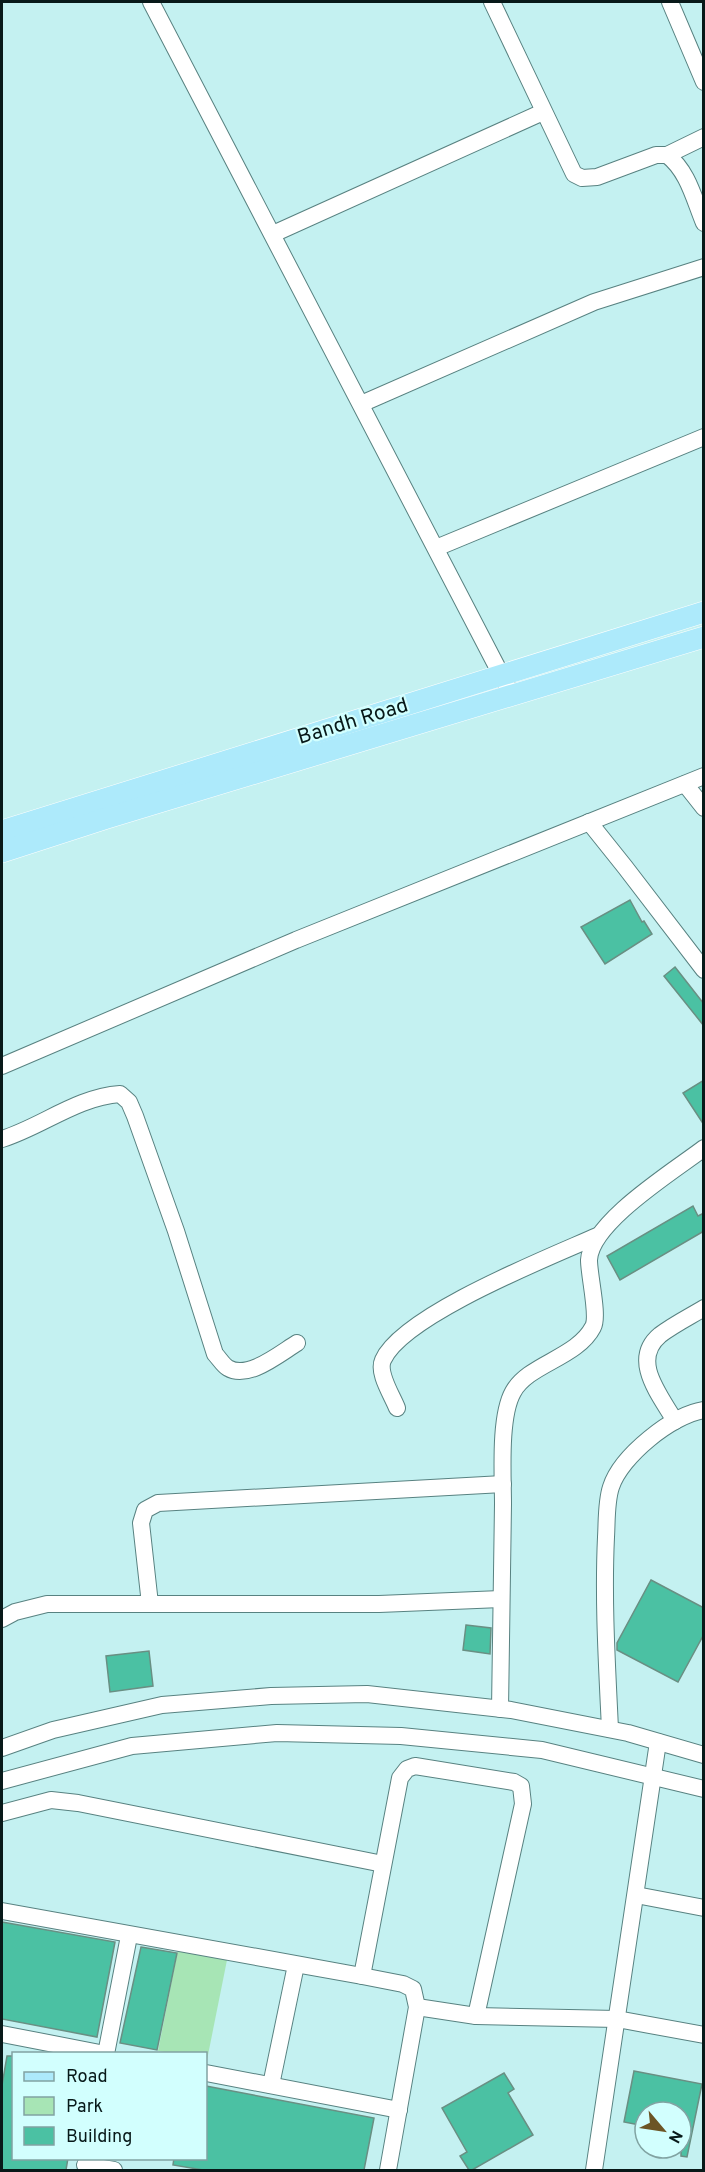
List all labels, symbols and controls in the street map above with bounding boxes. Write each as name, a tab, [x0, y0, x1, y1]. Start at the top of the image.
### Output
street label: Bandh Road	[294, 692, 412, 752]
legend	[12, 2052, 207, 2160]
text: Road	[66, 2066, 108, 2089]
text: Park	[66, 2096, 103, 2119]
north arrow	[633, 2100, 693, 2160]
text: Building	[66, 2126, 132, 2149]
text: N	[663, 2126, 686, 2146]

